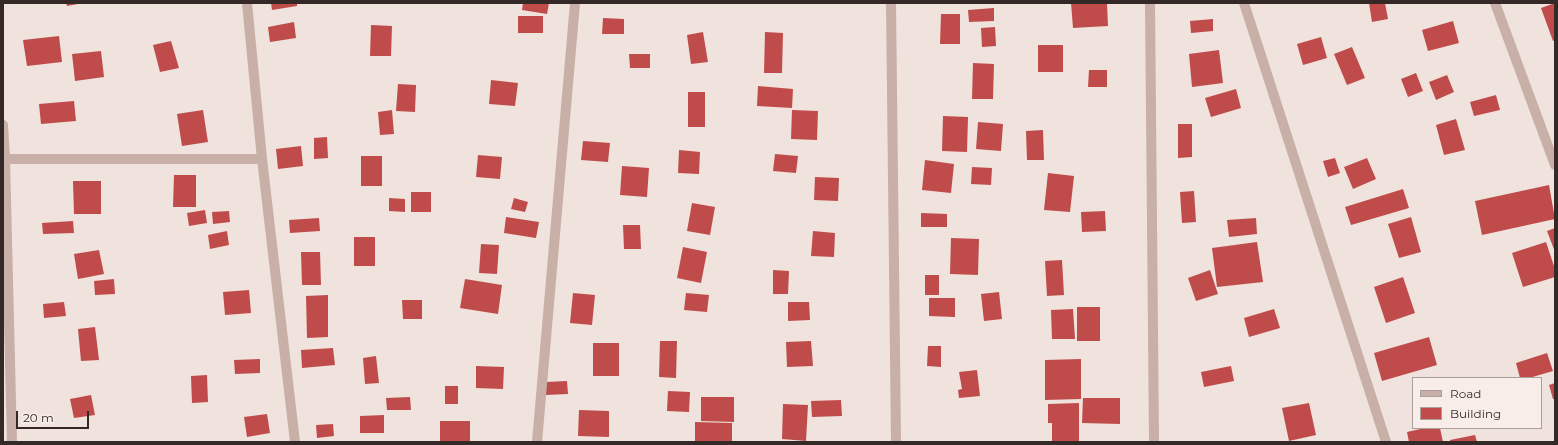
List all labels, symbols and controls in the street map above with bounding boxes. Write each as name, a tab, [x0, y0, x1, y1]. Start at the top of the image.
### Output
legend	[1412, 377, 1542, 429]
text: Road	[1450, 386, 1481, 401]
scale bar	[18, 403, 91, 429]
text: Building	[1450, 406, 1501, 421]
text: 20 m	[23, 410, 54, 425]

